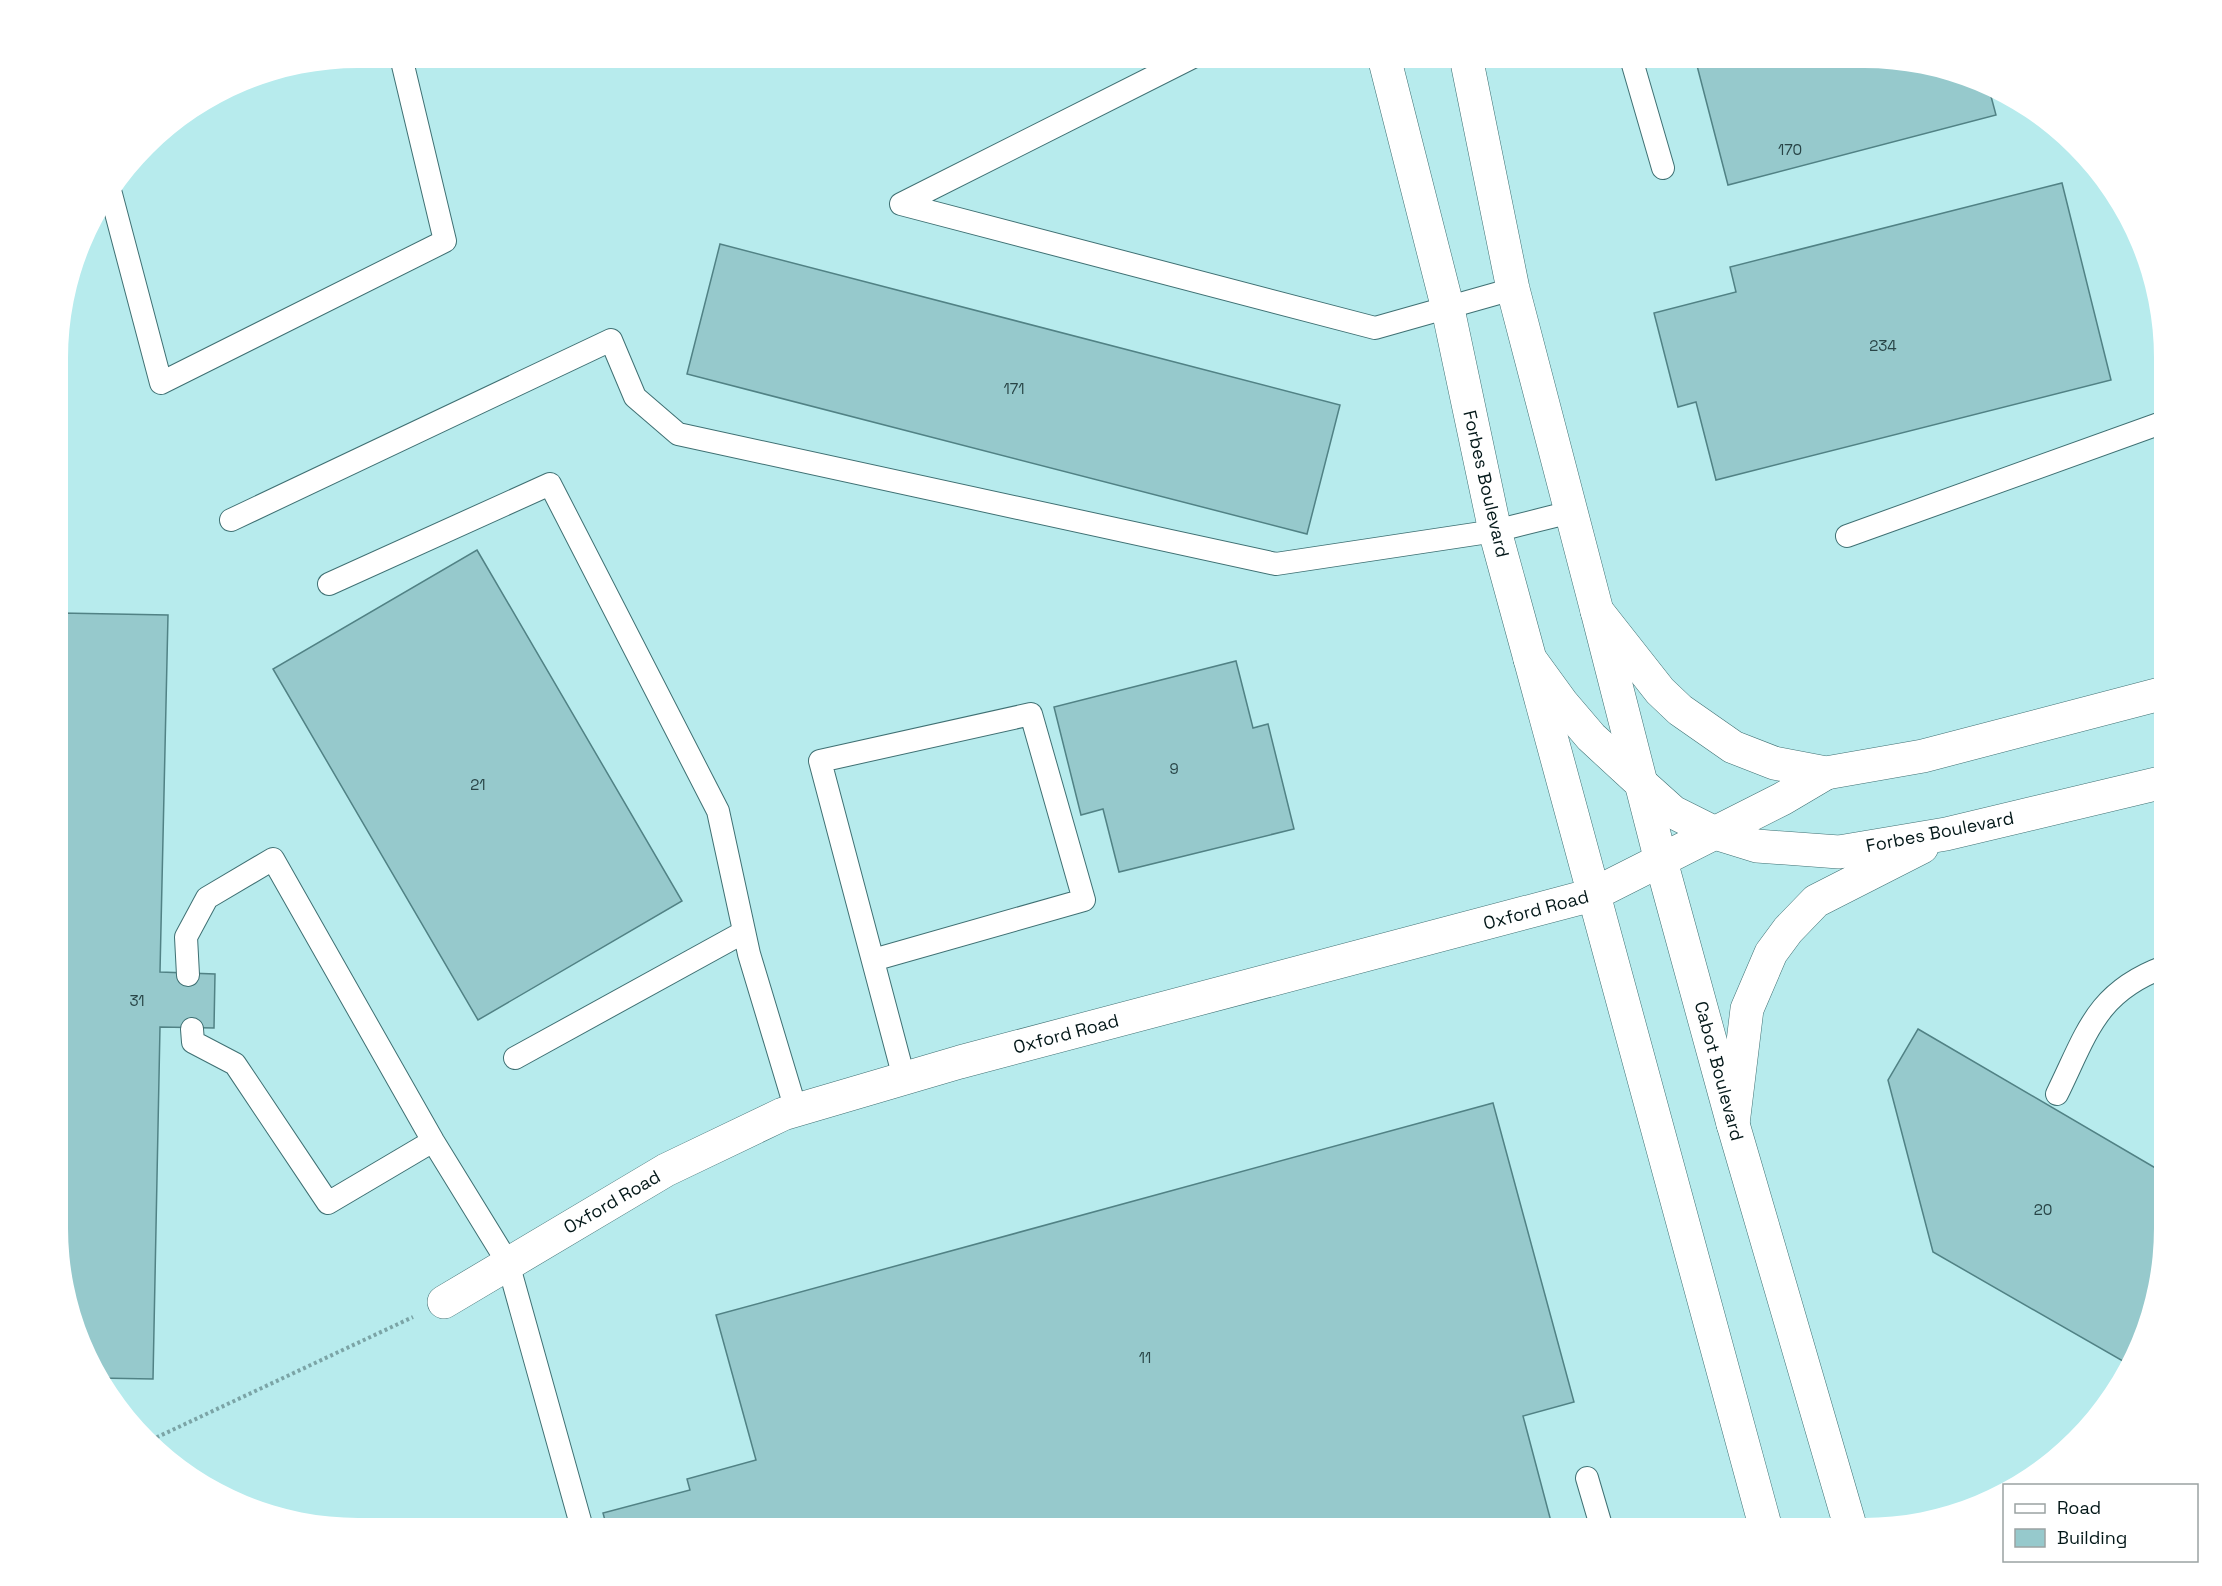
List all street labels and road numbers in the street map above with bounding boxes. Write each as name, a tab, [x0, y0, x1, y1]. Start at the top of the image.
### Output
street label: Forbes Boulevard	[1458, 408, 1515, 560]
street label: Forbes Boulevard	[1864, 806, 2016, 857]
street label: Oxford Road	[1481, 884, 1591, 935]
street label: Cabot Boulevard	[1690, 998, 1749, 1143]
street label: Oxford Road	[1011, 1008, 1121, 1059]
street label: Oxford Road	[559, 1165, 664, 1239]

